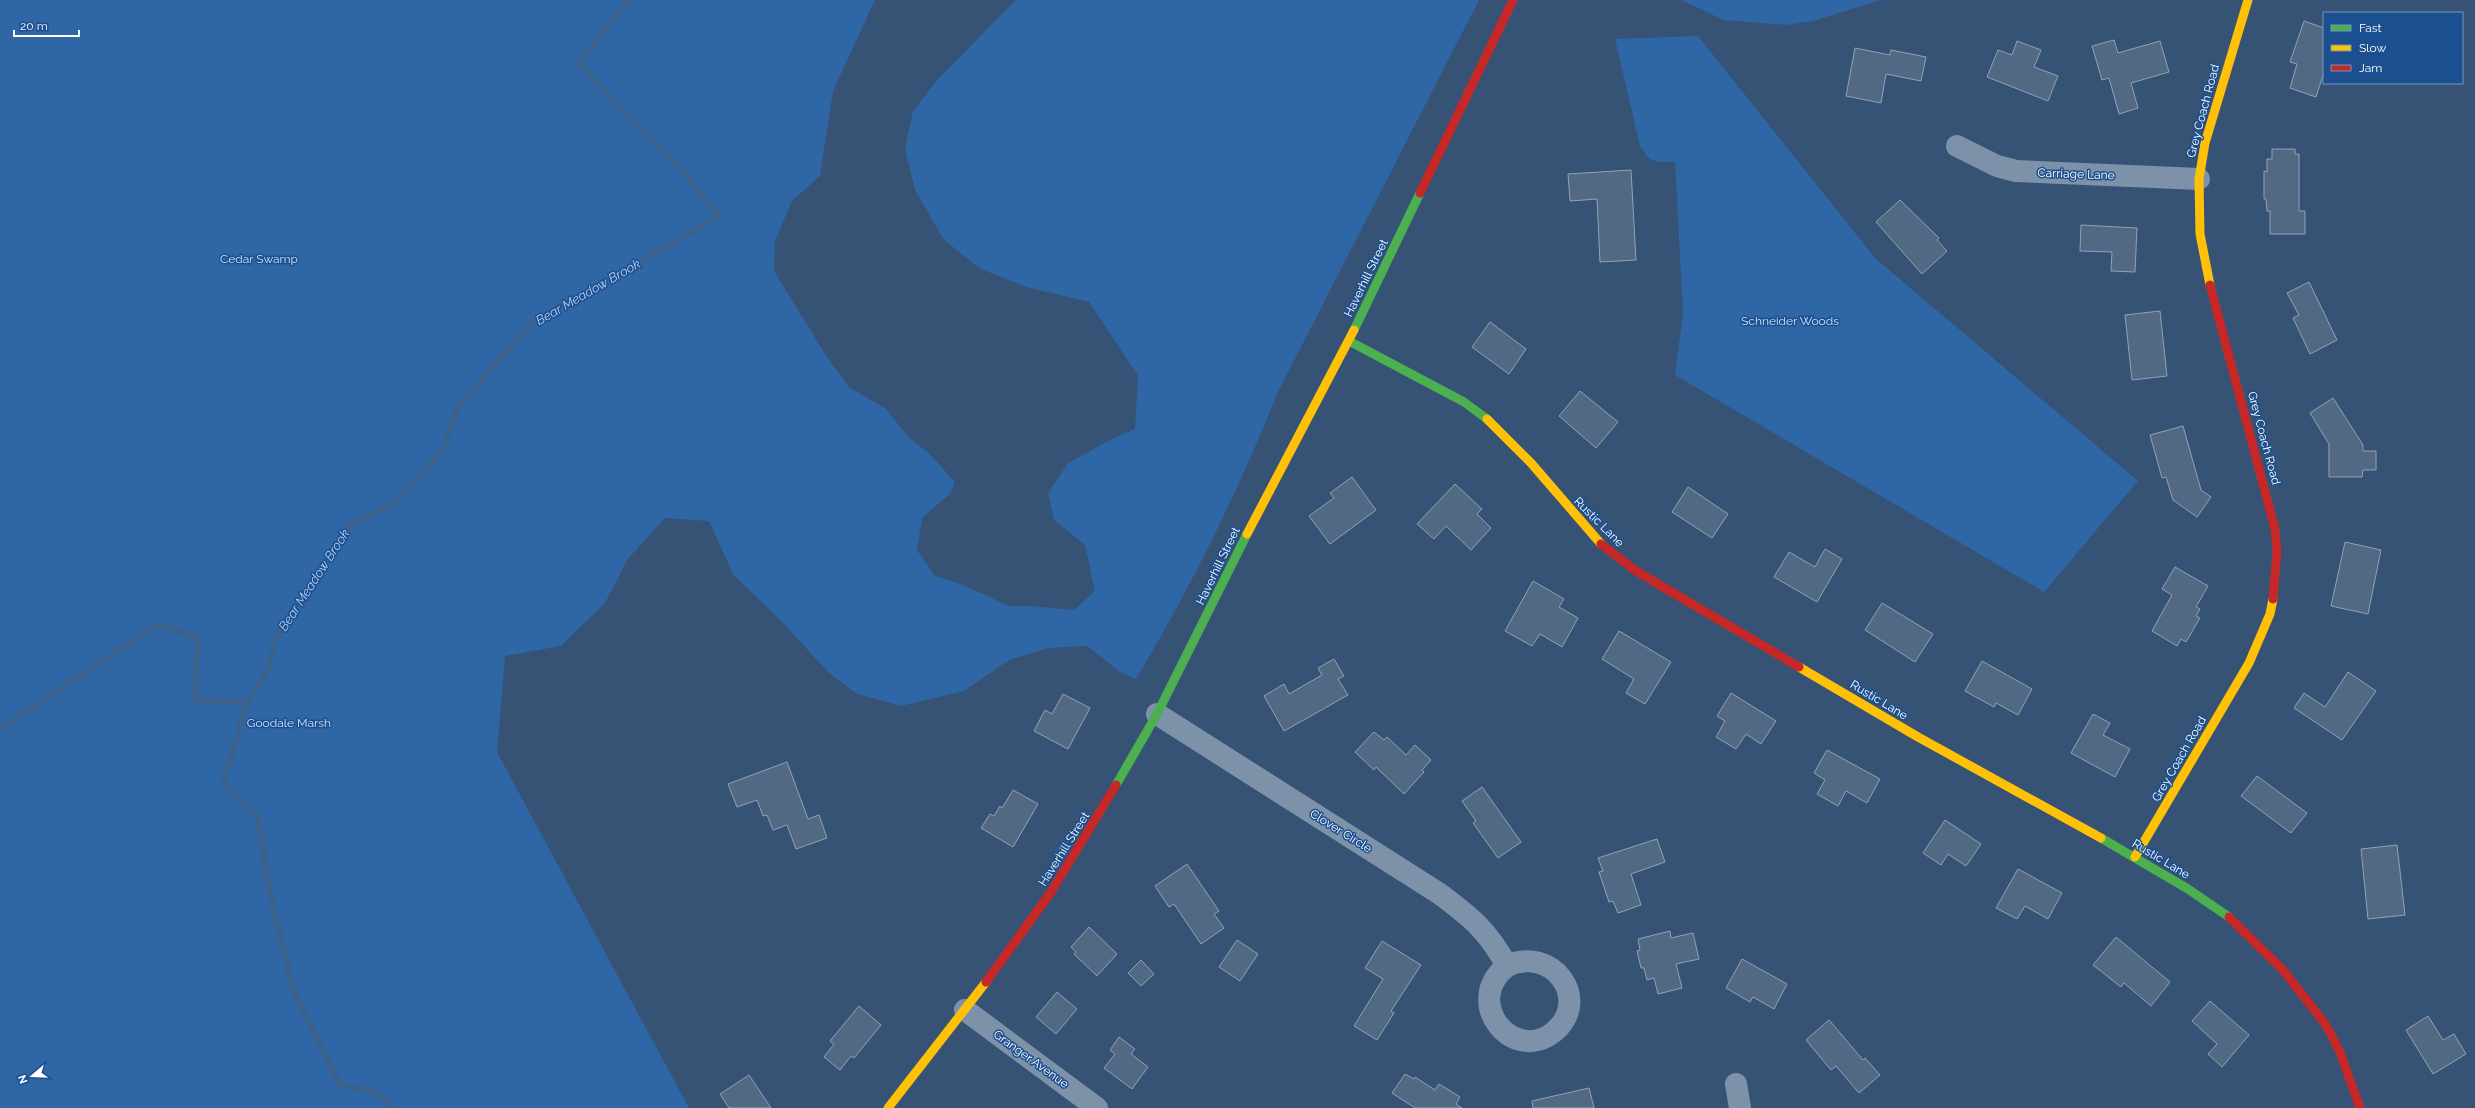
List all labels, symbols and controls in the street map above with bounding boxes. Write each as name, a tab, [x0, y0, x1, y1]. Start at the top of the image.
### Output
scale bar	[14, 12, 79, 38]
legend	[2323, 12, 2463, 84]
text: 20 m	[20, 19, 48, 33]
text: Fast	[2359, 21, 2382, 35]
text: Slow	[2359, 41, 2386, 55]
text: Jam	[2359, 61, 2382, 75]
street label: Grey Coach Road	[2184, 63, 2222, 159]
street label: Carriage Lane	[2037, 166, 2115, 182]
street label: Haverhill Street	[1341, 237, 1391, 319]
park label: Cedar Swamp	[220, 252, 298, 266]
water label: Bear Meadow Brook	[533, 256, 643, 328]
park label: Schneider Woods	[1741, 314, 1839, 328]
street label: Grey Coach Road	[2245, 390, 2283, 486]
street label: Rustic Lane	[1571, 494, 1627, 550]
street label: Haverhill Street	[1193, 525, 1243, 607]
water label: Bear Meadow Brook	[275, 526, 353, 634]
street label: Rustic Lane	[1848, 677, 1910, 723]
street label: Grey Coach Road	[2149, 714, 2209, 804]
park label: Goodale Marsh	[247, 716, 331, 730]
street label: Clover Circle	[1307, 806, 1375, 856]
street label: Haverhill Street	[1036, 809, 1092, 889]
street label: Rustic Lane	[2130, 836, 2192, 882]
street label: Granger Avenue	[991, 1027, 1071, 1091]
north arrow	[12, 1056, 52, 1096]
text: N	[16, 1073, 31, 1085]

